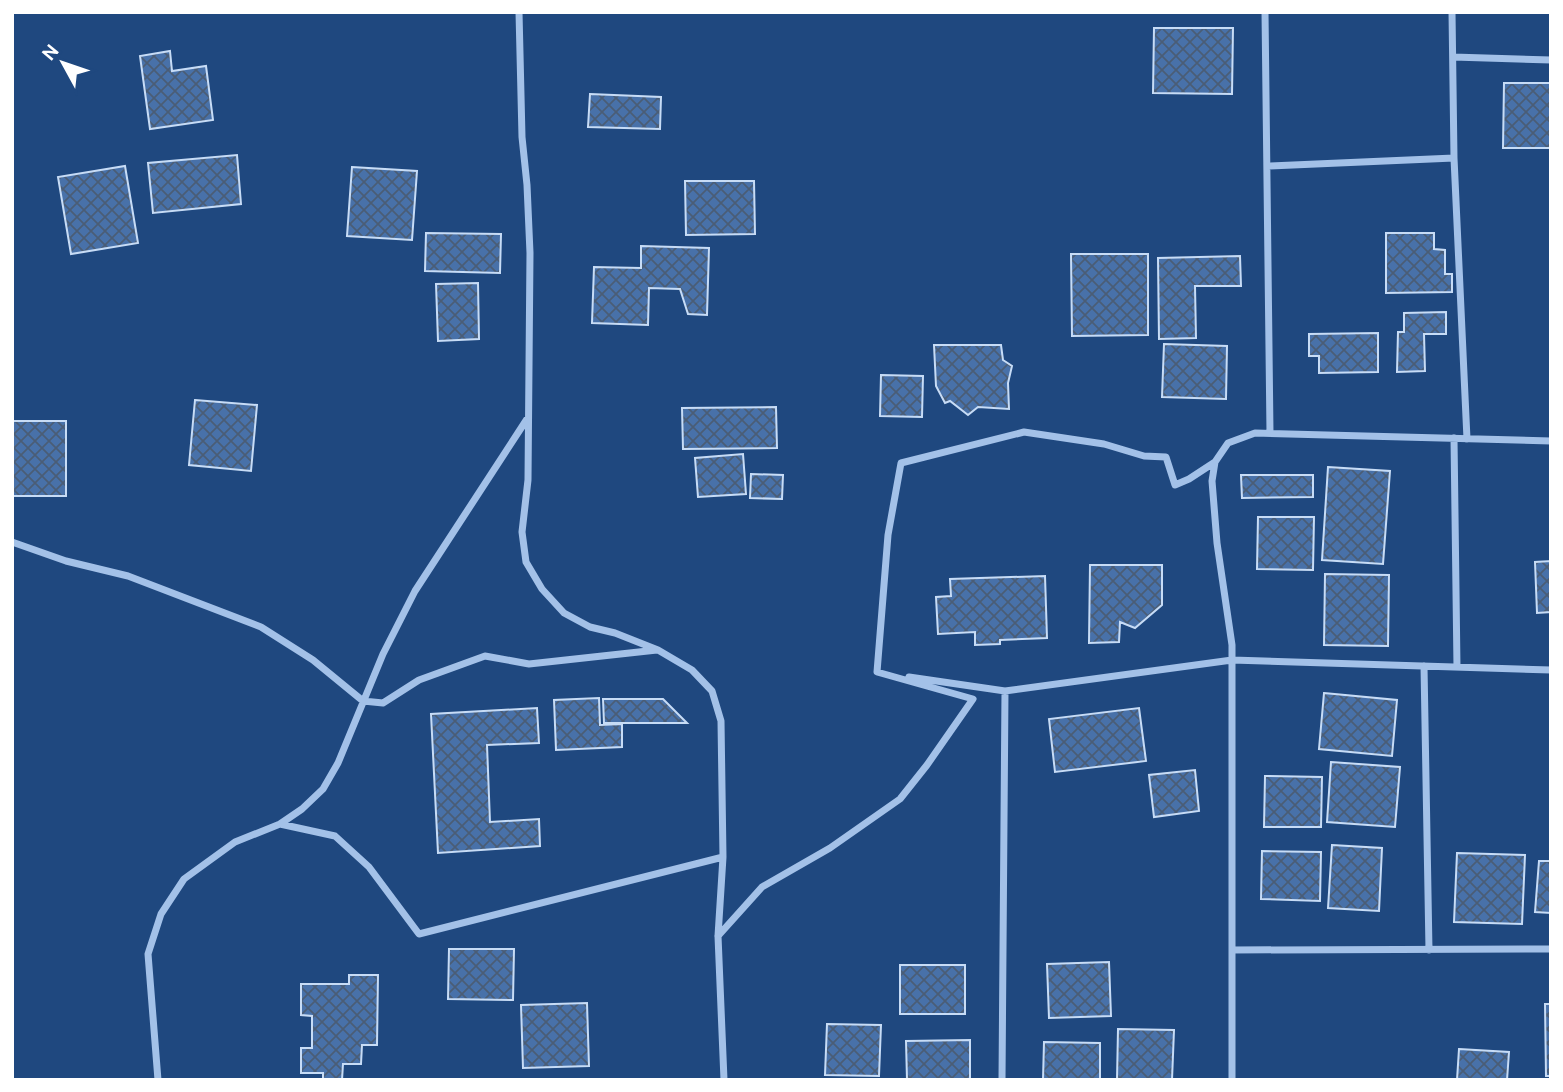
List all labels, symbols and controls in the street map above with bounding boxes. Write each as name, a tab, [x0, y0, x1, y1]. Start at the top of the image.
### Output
north arrow	[28, 28, 98, 98]
text: N	[37, 40, 63, 65]

